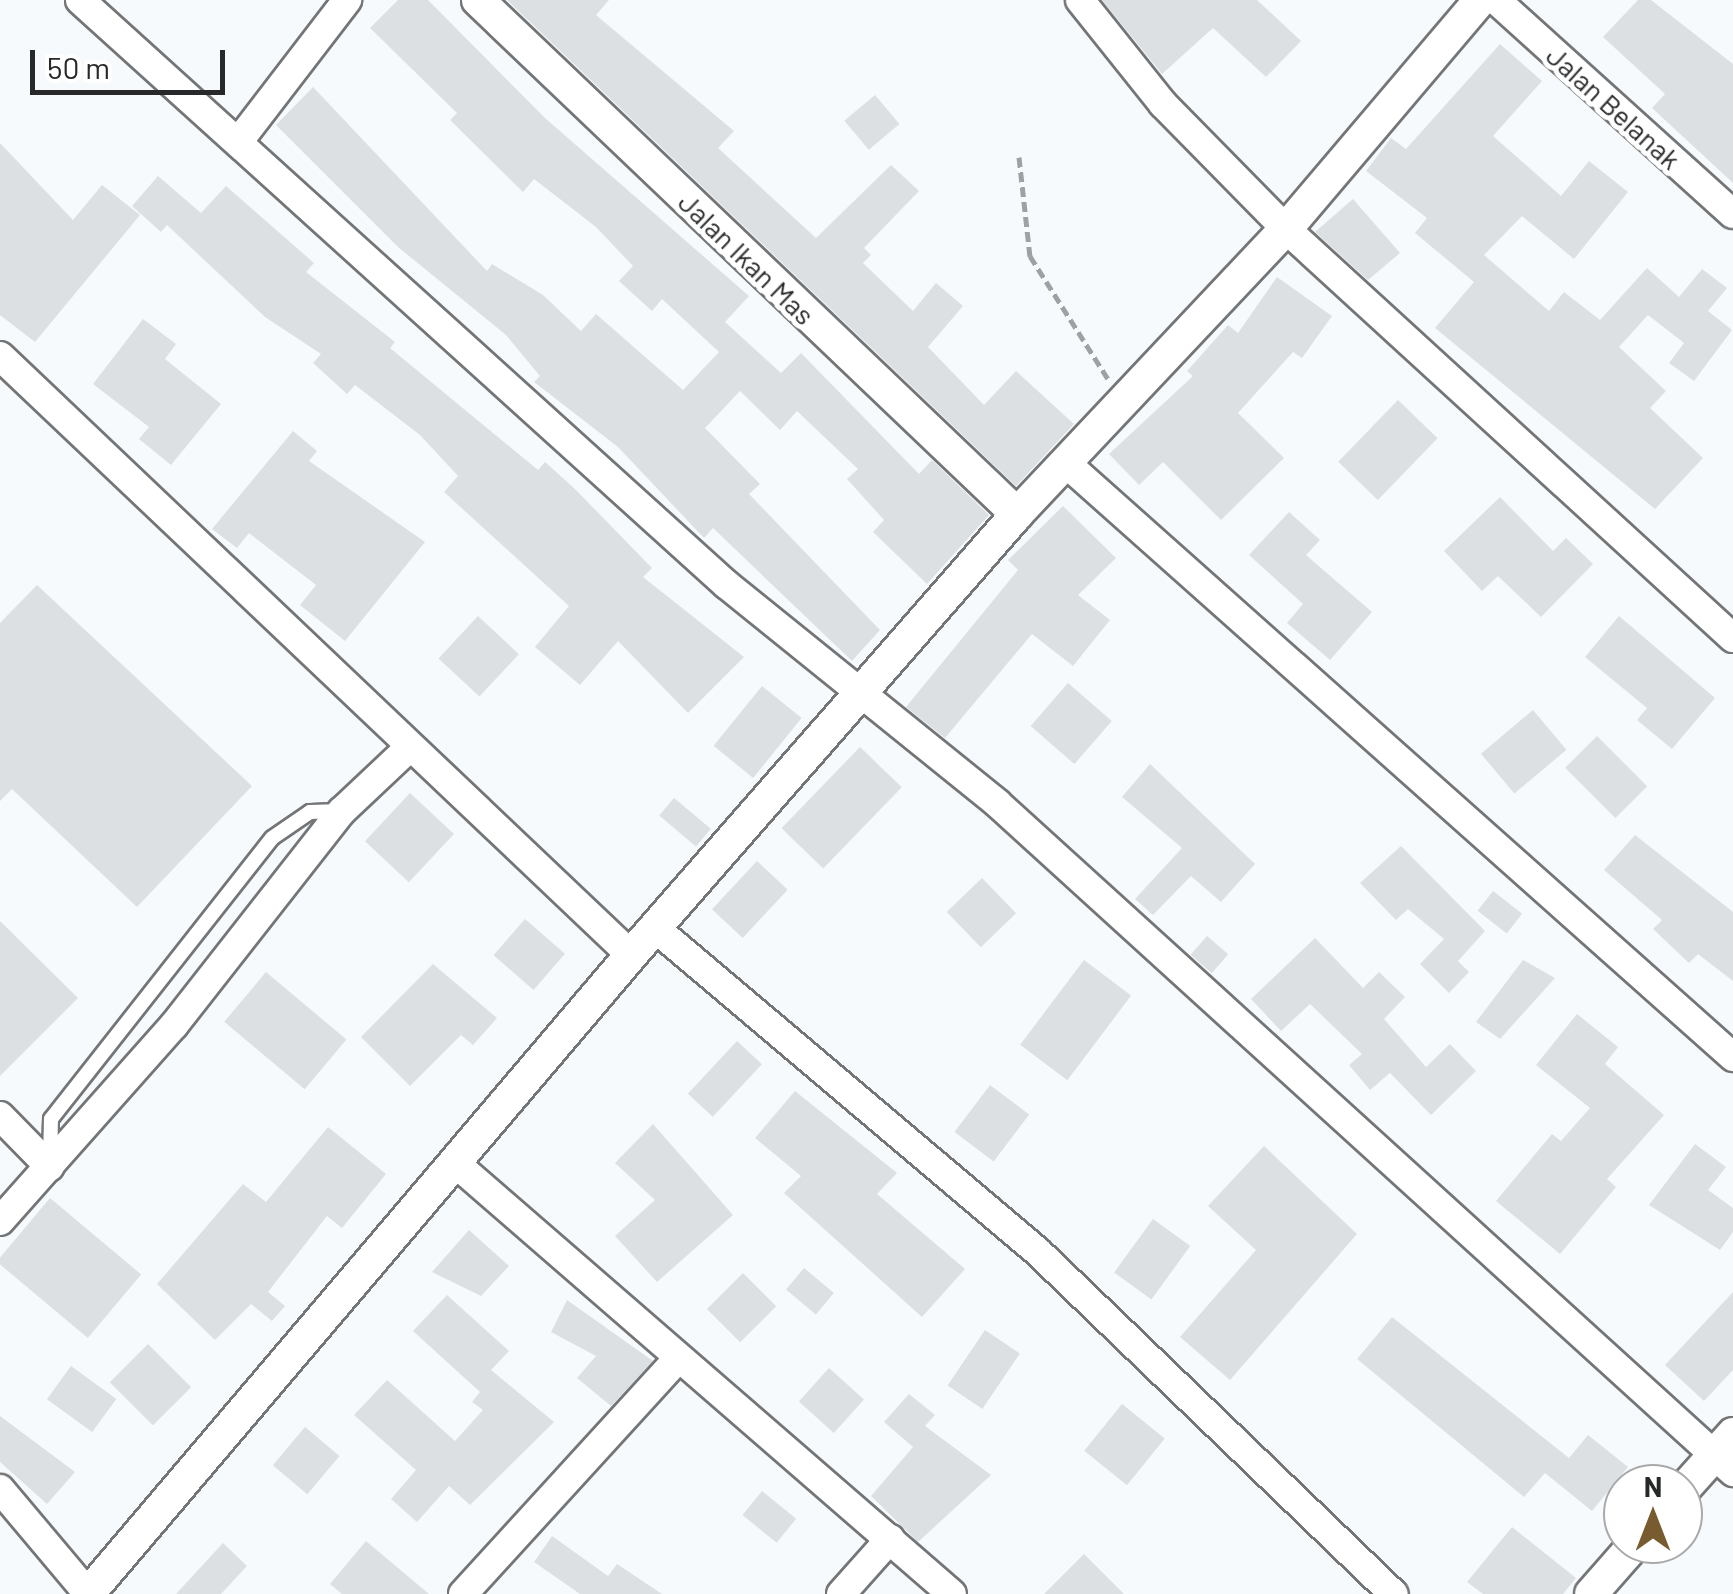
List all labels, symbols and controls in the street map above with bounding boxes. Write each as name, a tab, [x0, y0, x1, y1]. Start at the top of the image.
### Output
scale bar	[35, 30, 230, 92]
street label: Jalan Belanak	[1540, 38, 1688, 176]
text: 50 m	[47, 49, 110, 85]
street label: Jalan Ikan Mas	[672, 185, 822, 331]
north arrow	[1603, 1464, 1703, 1564]
text: N	[1644, 1469, 1662, 1503]

